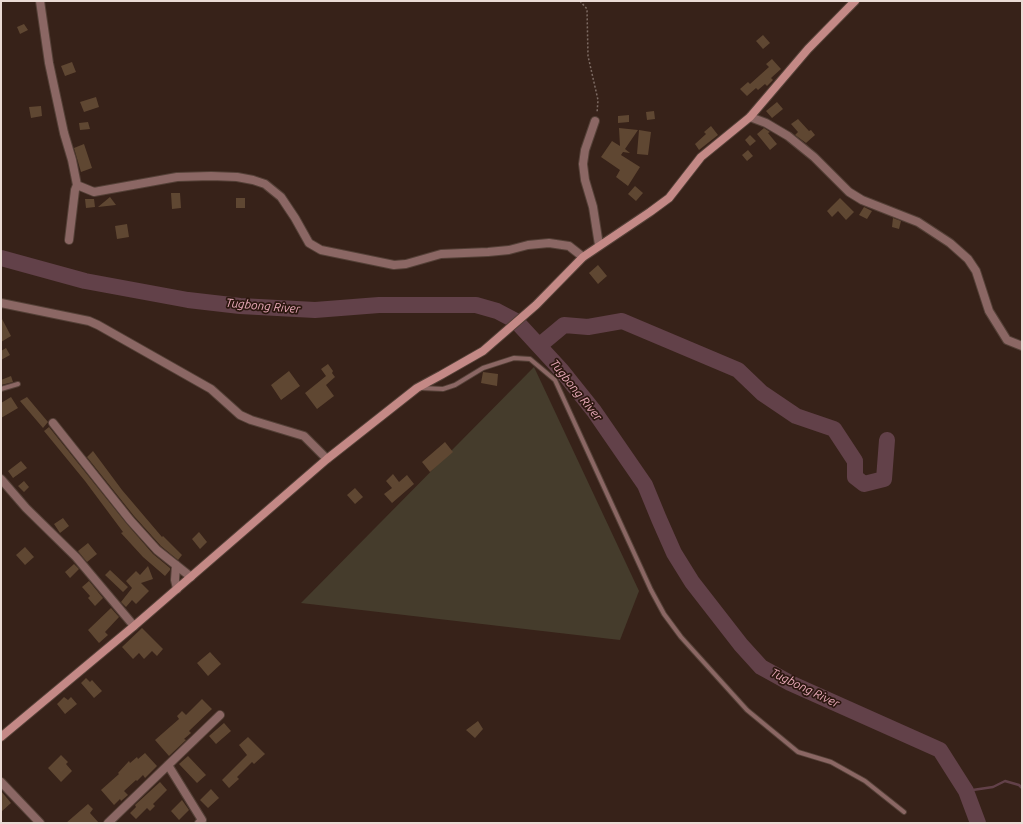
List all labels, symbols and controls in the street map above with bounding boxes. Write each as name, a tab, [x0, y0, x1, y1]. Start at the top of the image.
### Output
water label: Tugbong River	[225, 296, 301, 316]
water label: Tugbong River	[547, 357, 605, 423]
water label: Tugbong River	[768, 665, 842, 711]

